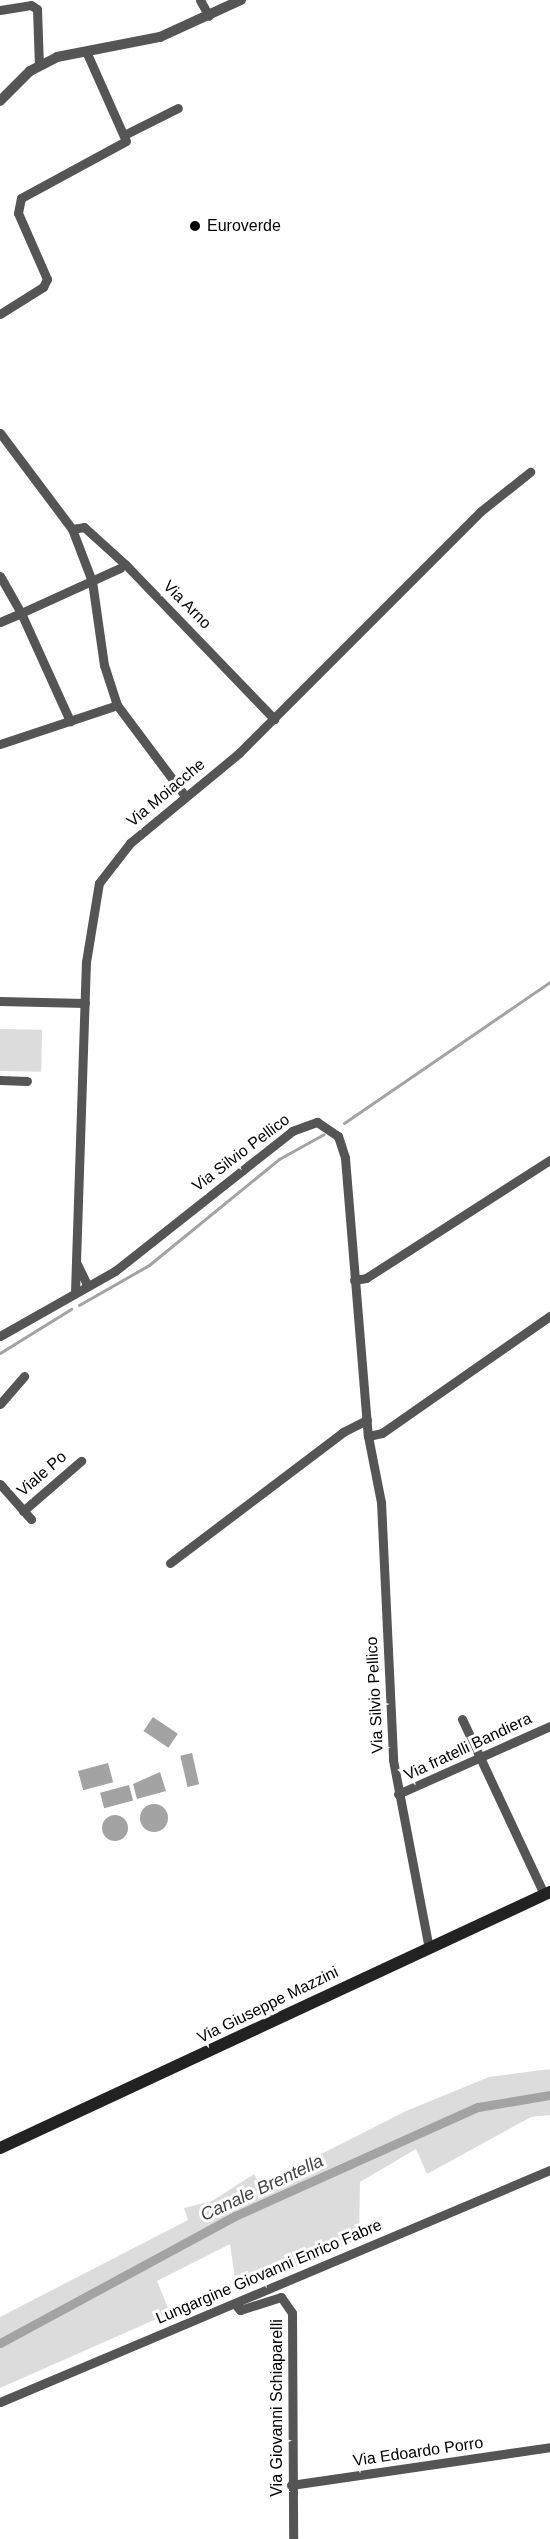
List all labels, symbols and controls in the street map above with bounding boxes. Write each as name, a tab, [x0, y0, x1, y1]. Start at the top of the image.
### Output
place label: Euroverde	[207, 216, 281, 236]
marker: Euroverde	[188, 219, 202, 233]
street label: Via Arno	[159, 577, 215, 633]
street label: Via Moiacche	[123, 755, 209, 831]
street label: Via Silvio Pellico	[188, 1110, 294, 1196]
street label: Viale Po	[13, 1447, 71, 1501]
street label: Via Silvio Pellico	[362, 1636, 388, 1754]
street label: Via fratelli Bandiera	[401, 1709, 535, 1785]
street label: Via Giuseppe Mazzini	[194, 1963, 342, 2047]
water label: Canale Brentella	[197, 2150, 327, 2226]
street label: Lungargine Giovanni Enrico Fabre	[153, 2216, 385, 2328]
street label: Via Giovanni Schiaparelli	[267, 2319, 287, 2497]
street label: Via Edoardo Porro	[352, 2433, 484, 2471]

